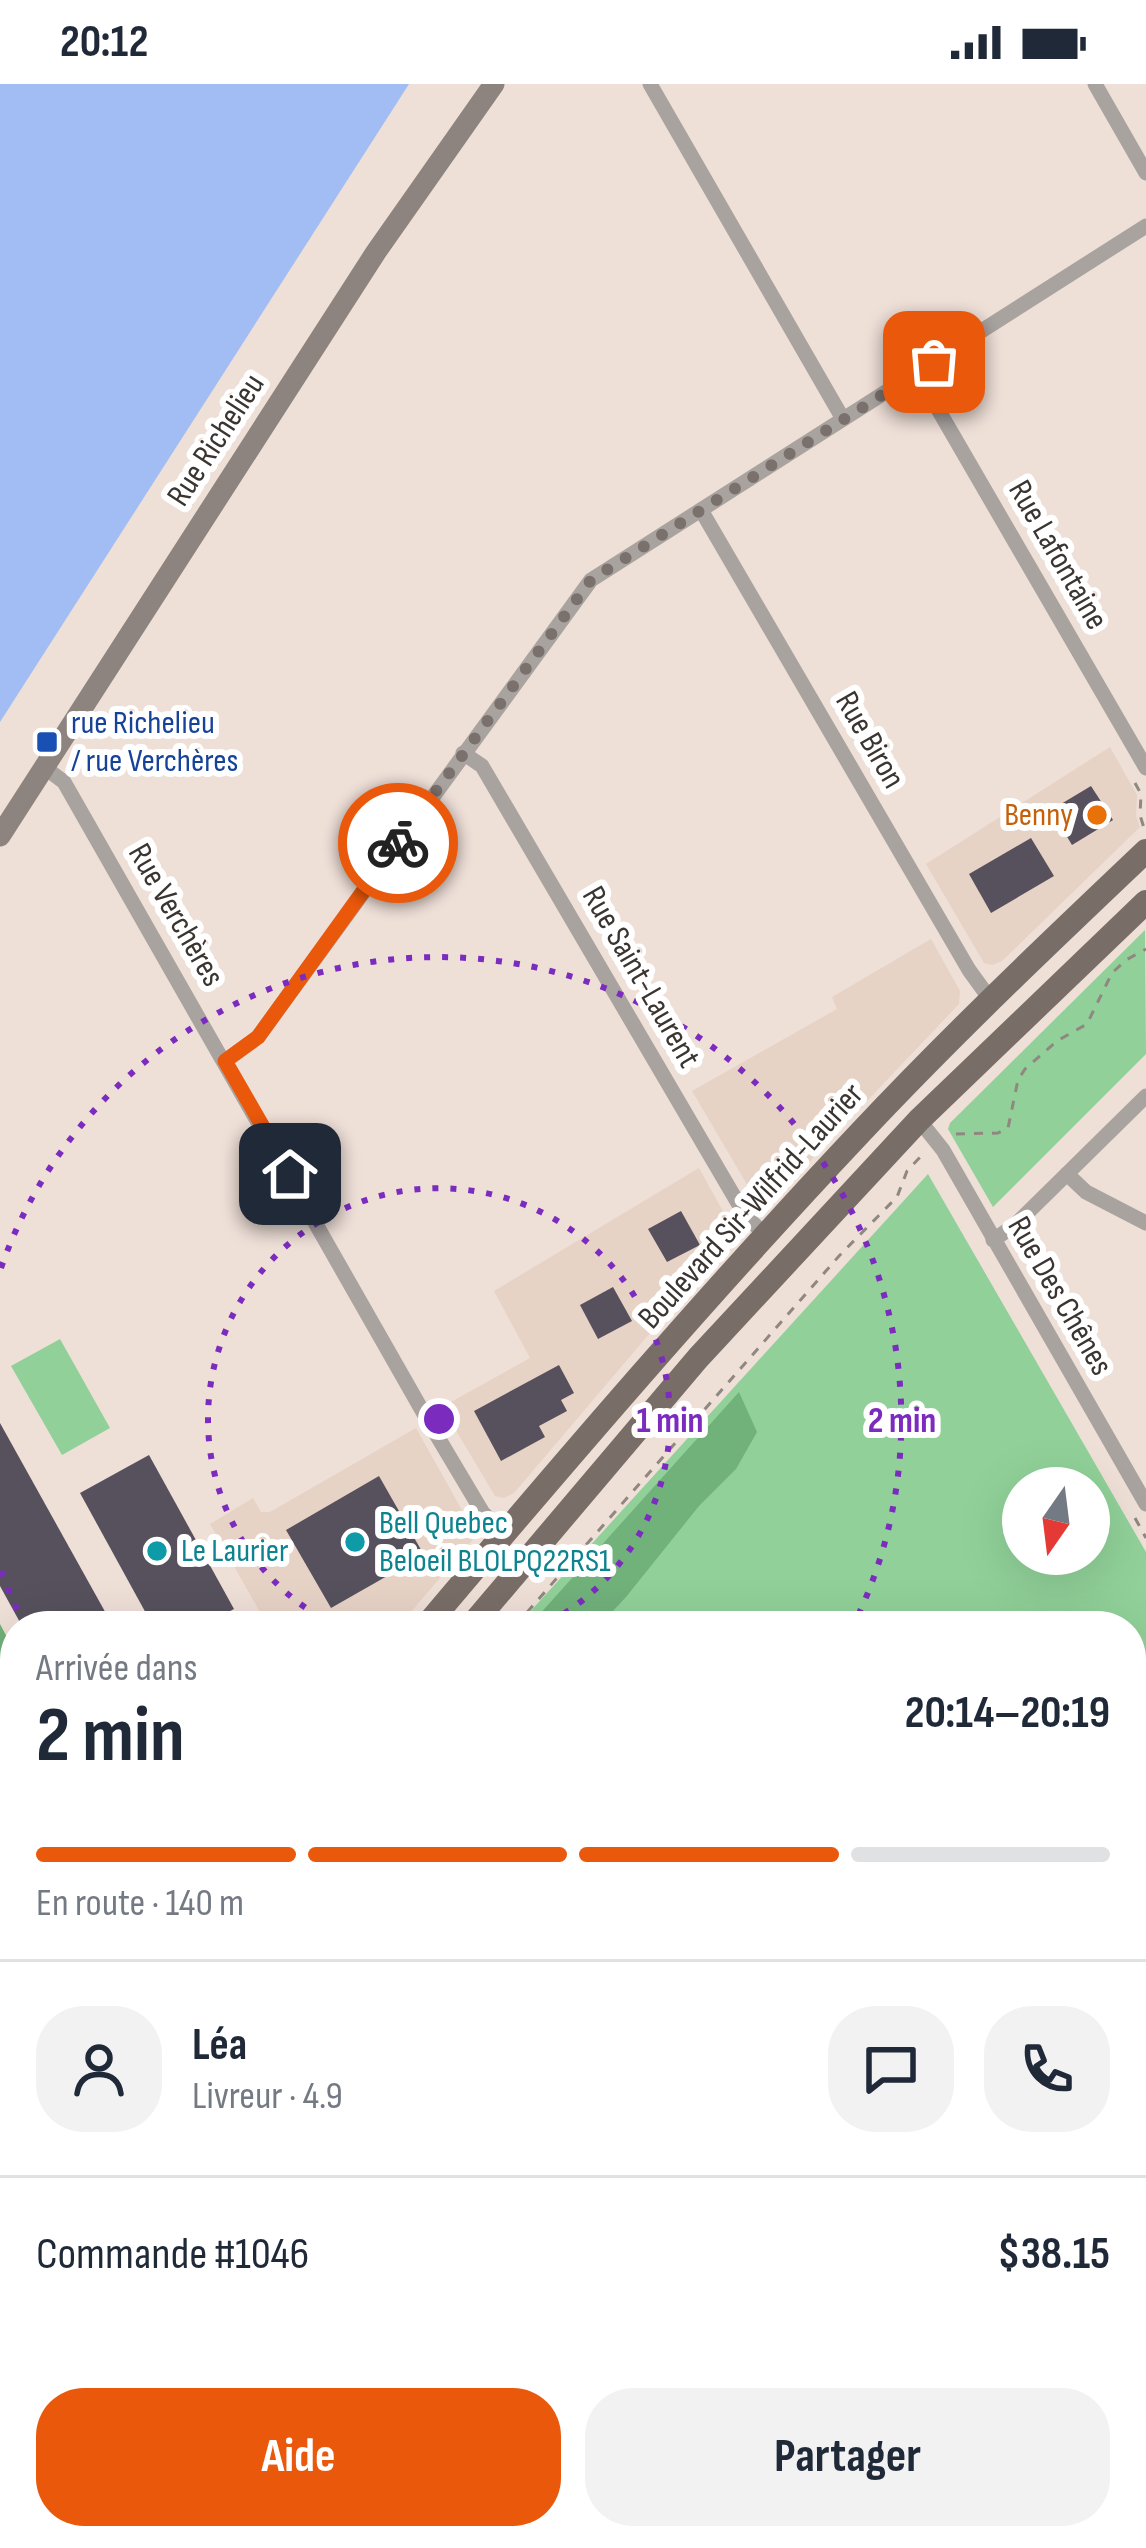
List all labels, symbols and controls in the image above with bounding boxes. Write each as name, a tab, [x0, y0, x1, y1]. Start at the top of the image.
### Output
text: 20:12	[60, 15, 148, 70]
pin	[883, 311, 985, 413]
icon: bag	[901, 329, 967, 395]
street label: Rue Richelieu	[158, 366, 274, 514]
street label: Rue Lafontaine	[999, 473, 1117, 637]
street label: Rue Biron	[826, 684, 914, 796]
place label: rue Richelieu / rue Verchères	[71, 703, 238, 781]
marker: rue Richelieu / rue Verchères	[34, 729, 60, 755]
courier	[338, 783, 458, 903]
place label: Benny	[1004, 795, 1073, 835]
marker: Benny	[1084, 802, 1110, 828]
icon: bike	[365, 810, 431, 876]
street label: Rue Verchères	[119, 836, 233, 994]
street label: Rue Saint-Laurent	[573, 879, 709, 1075]
street label: Boulevard Sir-Wilfrid-Laurier	[630, 1075, 872, 1337]
pin	[239, 1123, 341, 1225]
icon: home	[257, 1141, 323, 1207]
street label: Rue Des Chênes	[998, 1209, 1122, 1383]
centre of rings	[418, 1398, 460, 1440]
text: 1 min	[637, 1400, 703, 1443]
text: 2 min	[868, 1400, 936, 1443]
north arrow	[1002, 1467, 1110, 1575]
map controls	[1002, 1467, 1110, 1575]
place label: Bell Quebec Beloeil BLOLPQ22RS1	[379, 1503, 611, 1581]
marker: Bell Quebec Beloeil BLOLPQ22RS1	[342, 1529, 368, 1555]
place label: Le Laurier	[181, 1531, 288, 1571]
marker: Le Laurier	[144, 1538, 170, 1564]
text: Arrivée dans	[36, 1645, 197, 1692]
text: 20:14–20:19	[905, 1686, 1110, 1741]
text: 2 min	[36, 1690, 185, 1783]
text: En route · 140 m	[36, 1880, 244, 1927]
button: person	[36, 2006, 162, 2132]
button: chat	[828, 2006, 954, 2132]
button: phone	[984, 2006, 1110, 2132]
text: Léa	[192, 2018, 247, 2073]
text: Livreur · 4.9	[192, 2073, 343, 2120]
text: Commande #1046	[36, 2227, 309, 2282]
text: $38.15	[998, 2227, 1110, 2282]
button: Aide	[36, 2388, 561, 2526]
button: Partager	[585, 2388, 1110, 2526]

